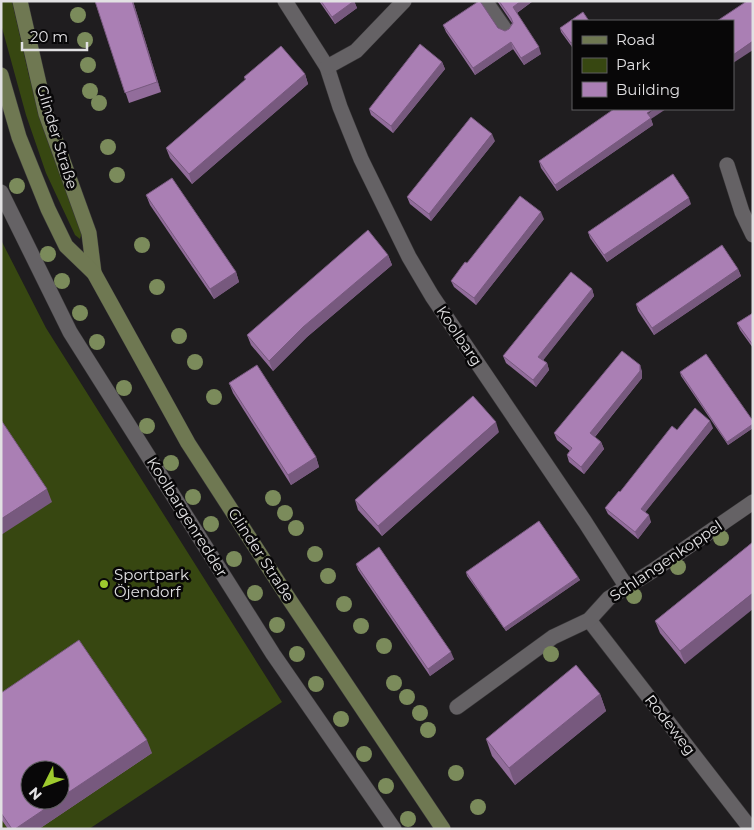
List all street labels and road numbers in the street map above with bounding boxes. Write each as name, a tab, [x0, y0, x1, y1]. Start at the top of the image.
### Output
street label: Glinder Straße	[33, 83, 82, 191]
street label: Koolbarg	[432, 302, 486, 369]
street label: Koolbargenredder	[143, 453, 232, 580]
street label: Glinder Straße	[224, 504, 299, 605]
street label: Schlangenkoppel	[606, 516, 726, 605]
street label: Rodeweg	[641, 691, 700, 759]

